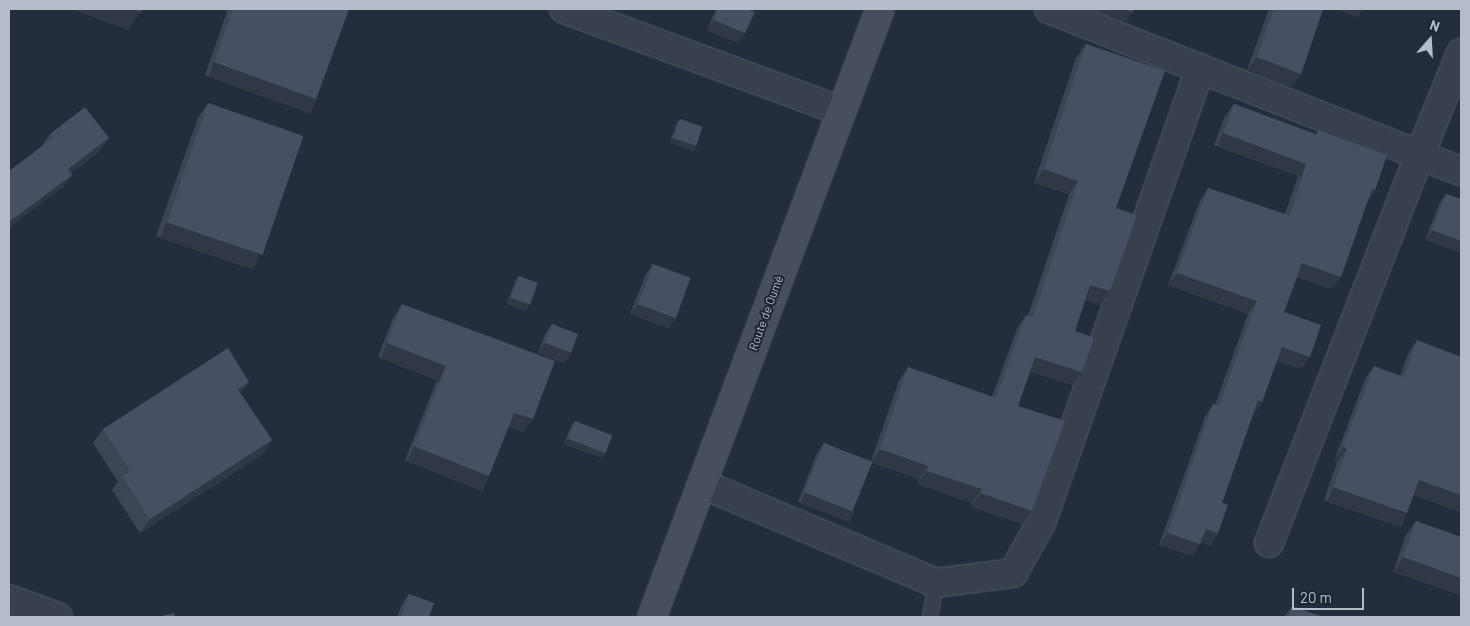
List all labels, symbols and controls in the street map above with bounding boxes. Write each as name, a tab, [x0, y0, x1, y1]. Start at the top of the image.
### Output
north arrow	[1405, 15, 1455, 65]
text: N	[1428, 16, 1442, 35]
street label: Route de Oumé	[746, 274, 786, 352]
scale bar	[1295, 578, 1368, 610]
text: 20 m	[1300, 588, 1332, 606]

